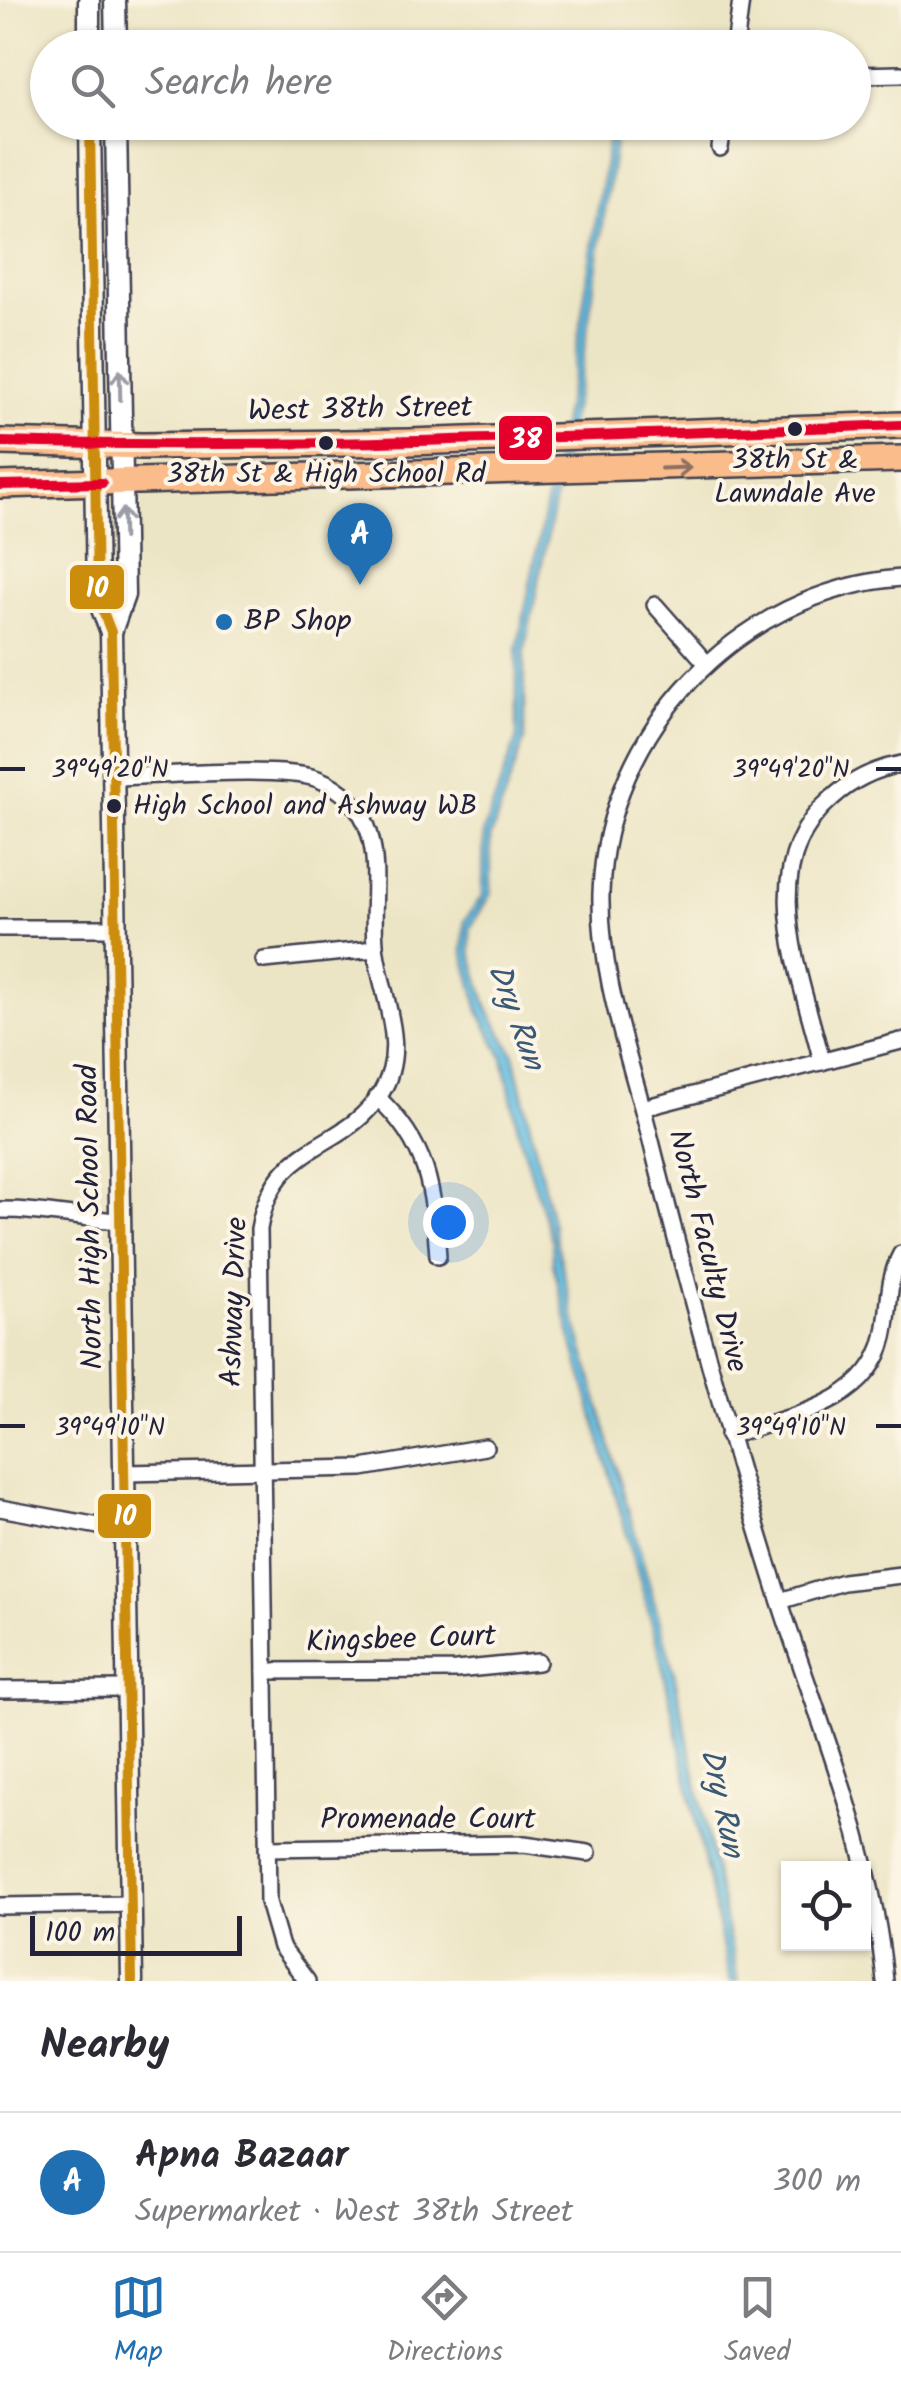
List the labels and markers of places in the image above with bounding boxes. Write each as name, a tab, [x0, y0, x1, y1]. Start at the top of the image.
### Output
marker: 38th St & Lawndale Ave	[785, 419, 805, 439]
marker: 38th St & High School Rd	[316, 433, 336, 453]
place label: 38th St & Lawndale Ave	[714, 438, 876, 517]
place label: 38th St & High School Rd	[167, 452, 486, 497]
pin: A	[328, 502, 392, 585]
place label: BP Shop	[244, 598, 351, 646]
marker: BP Shop	[213, 611, 235, 633]
place label: High School and Ashway WB	[133, 784, 477, 829]
marker: High School and Ashway WB	[104, 796, 124, 816]

